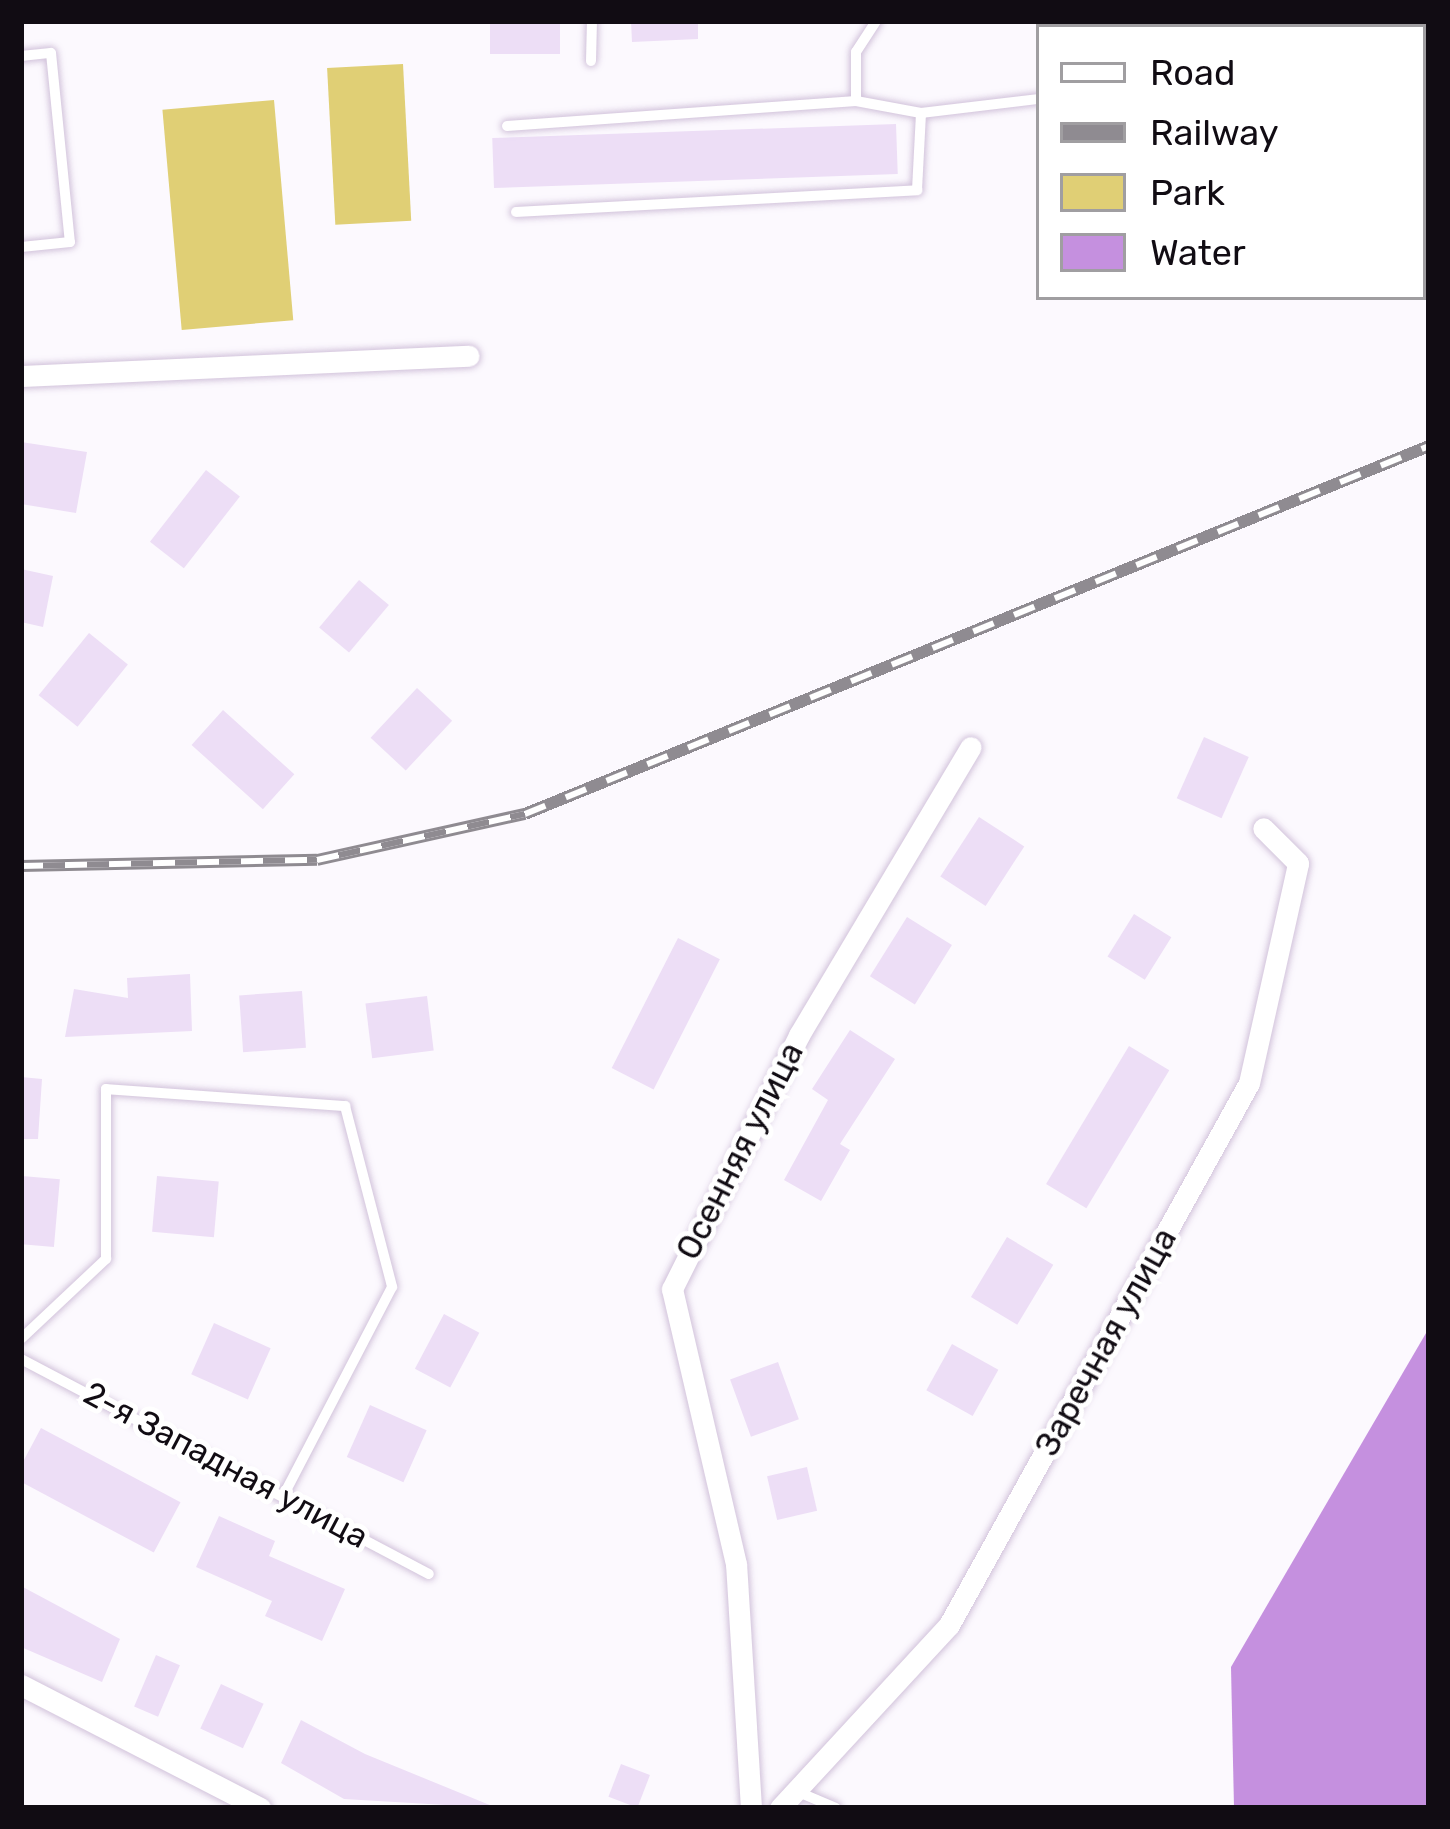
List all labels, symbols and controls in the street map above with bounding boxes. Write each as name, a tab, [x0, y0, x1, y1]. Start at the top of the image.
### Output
legend	[1036, 24, 1426, 300]
text: Road	[1150, 51, 1235, 94]
text: Railway	[1150, 111, 1279, 154]
text: Park	[1150, 171, 1225, 214]
text: Water	[1150, 231, 1246, 274]
street label: Осенняя улица	[668, 1036, 812, 1266]
street label: Заречная улица	[1027, 1221, 1185, 1463]
street label: 2-я Западная улица	[77, 1373, 375, 1557]

